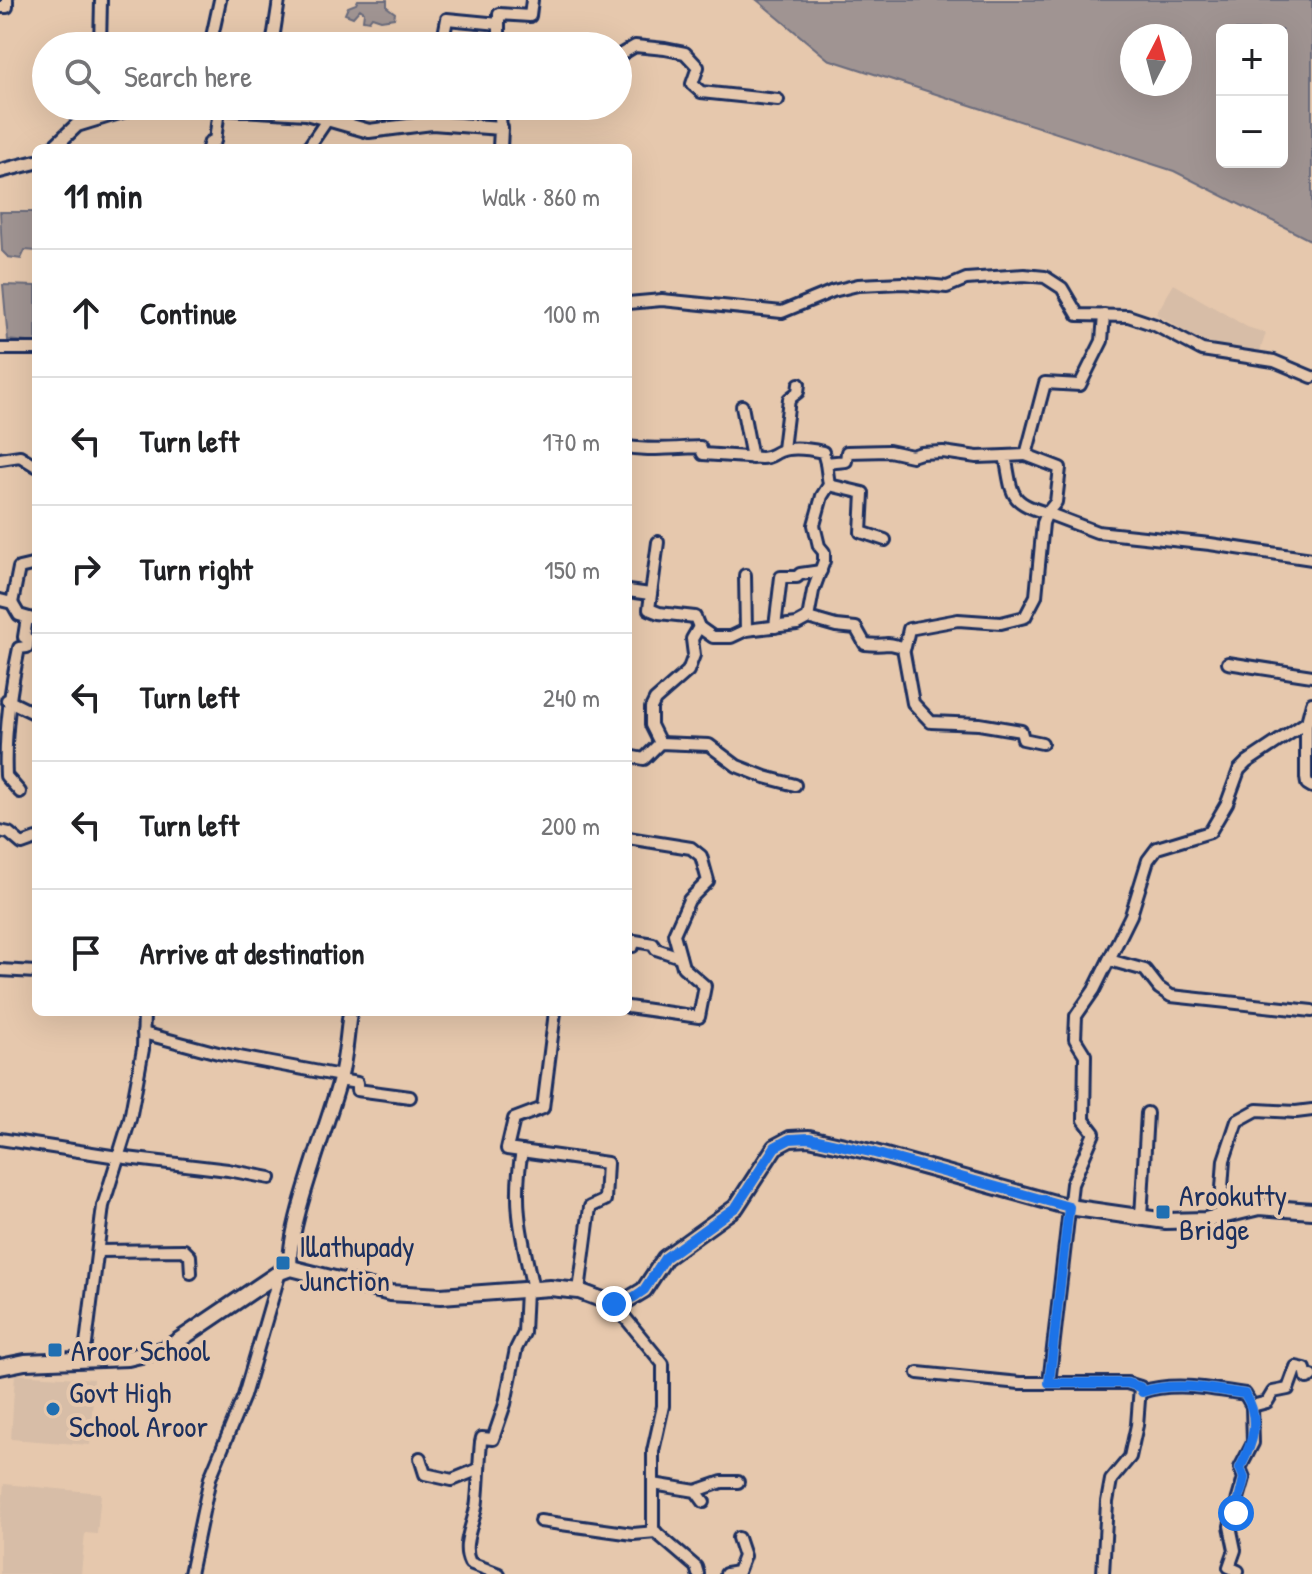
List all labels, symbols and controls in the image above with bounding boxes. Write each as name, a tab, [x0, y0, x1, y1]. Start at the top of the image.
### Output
north arrow	[1120, 24, 1192, 96]
map controls	[1216, 24, 1288, 168]
button: +	[1216, 24, 1288, 96]
search box	[32, 32, 632, 120]
icon: search	[60, 54, 104, 98]
text: Search here	[124, 56, 252, 96]
button: −	[1216, 96, 1288, 168]
text: 11 min	[64, 173, 143, 219]
text: Walk · 860 m	[482, 179, 600, 214]
icon: ahead	[64, 291, 108, 335]
text: Continue	[140, 293, 237, 333]
text: 100 m	[544, 296, 600, 331]
icon: left	[64, 419, 108, 463]
text: Turn left	[140, 421, 239, 461]
text: 170 m	[542, 424, 600, 459]
icon: right	[64, 547, 108, 591]
text: Turn right	[140, 549, 253, 589]
text: 150 m	[544, 552, 600, 587]
icon: left	[64, 675, 108, 719]
text: Turn left	[140, 677, 239, 717]
text: 240 m	[543, 680, 600, 715]
icon: left	[64, 803, 108, 847]
text: Turn left	[140, 805, 239, 845]
text: 200 m	[541, 808, 600, 843]
icon: arrive	[64, 931, 108, 975]
text: Arrive at destination	[140, 933, 365, 973]
place label: Arookutty Bridge	[1179, 1175, 1287, 1249]
marker: Arookutty Bridge	[1154, 1203, 1172, 1221]
place label: Illathupady Junction	[299, 1226, 415, 1300]
marker: Illathupady Junction	[274, 1254, 292, 1272]
route end	[596, 1286, 632, 1322]
place label: Aroor School	[71, 1330, 210, 1370]
marker: Aroor School	[46, 1341, 64, 1359]
place label: Govt High School Aroor	[69, 1372, 208, 1446]
marker: Govt High School Aroor	[44, 1400, 62, 1418]
route start	[1218, 1495, 1254, 1531]

